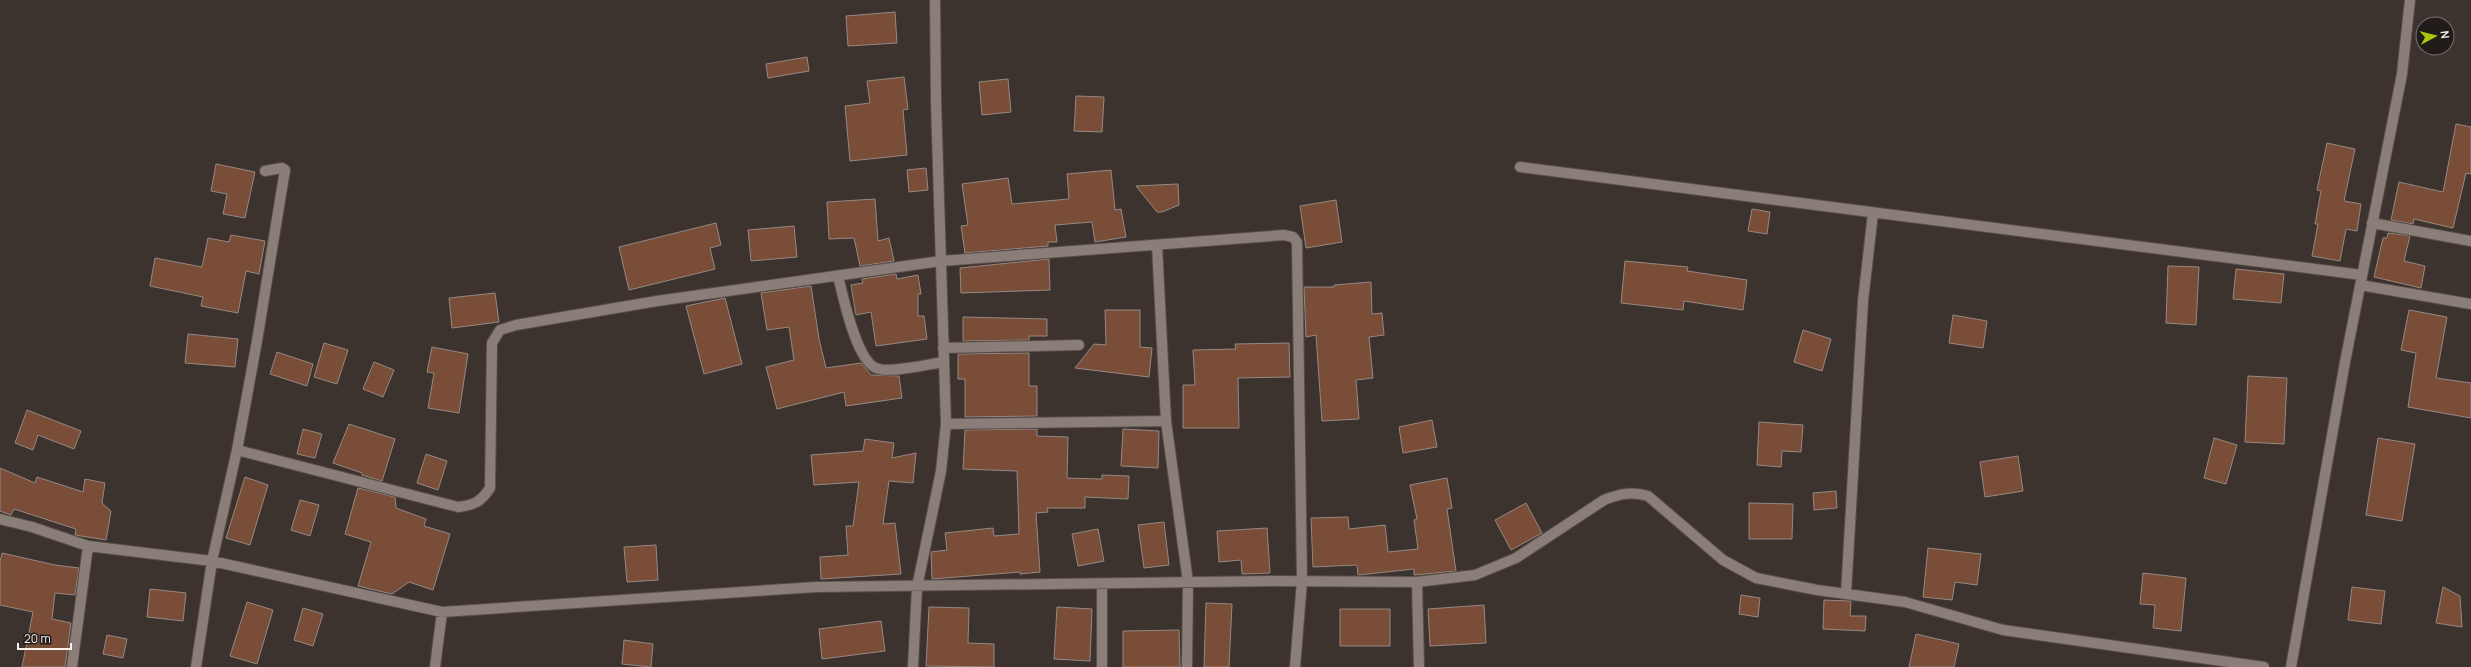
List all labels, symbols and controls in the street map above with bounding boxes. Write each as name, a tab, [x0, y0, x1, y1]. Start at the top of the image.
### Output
north arrow	[2415, 16, 2455, 56]
text: N	[2437, 30, 2453, 40]
scale bar	[18, 625, 71, 651]
text: 20 m	[24, 630, 51, 647]

